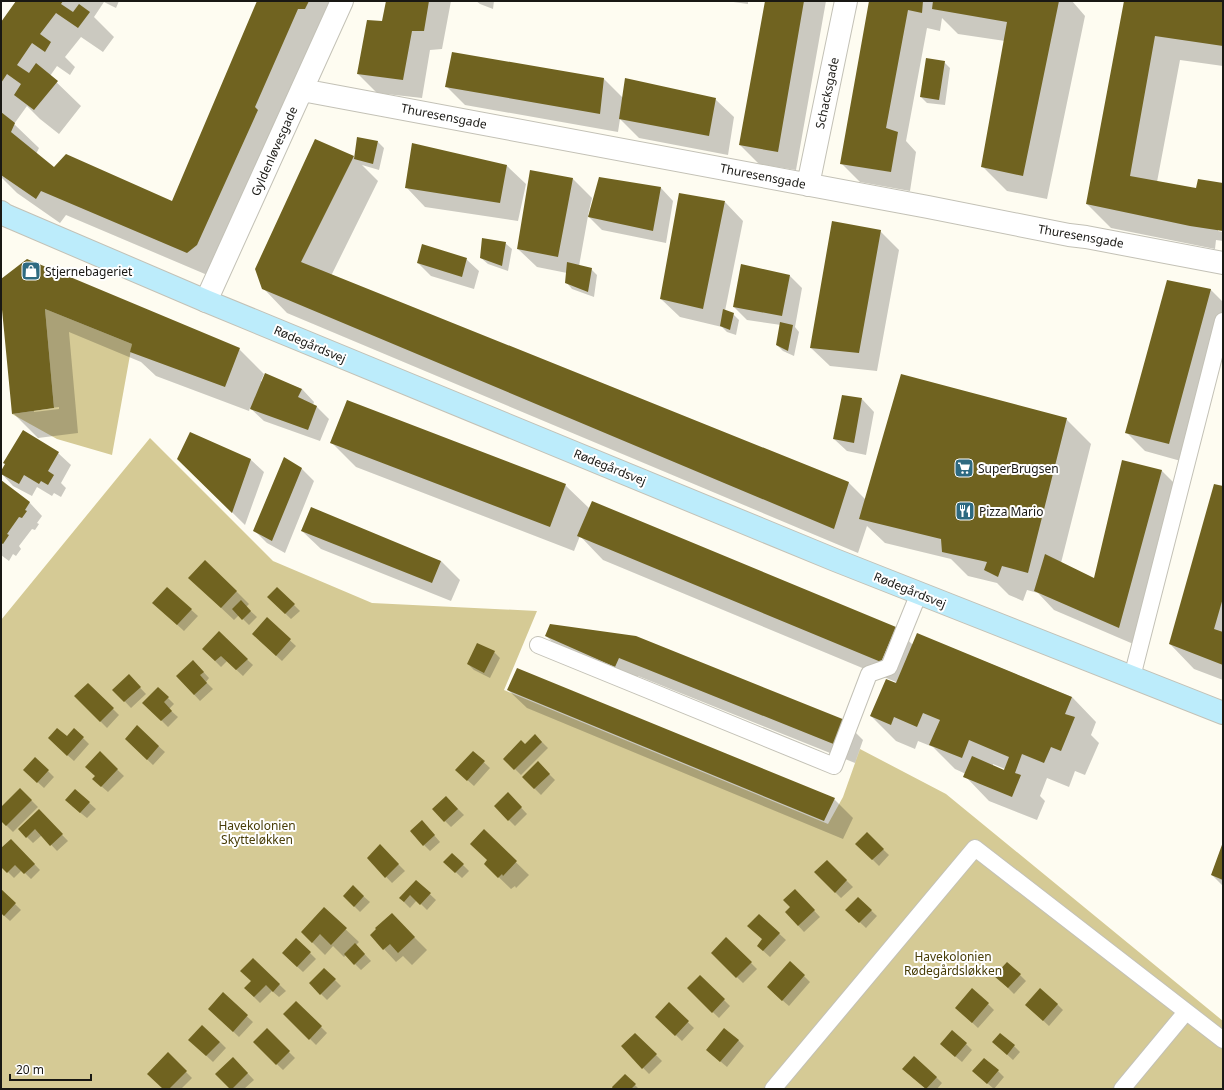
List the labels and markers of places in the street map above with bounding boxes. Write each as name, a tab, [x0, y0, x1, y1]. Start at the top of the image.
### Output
shop icon: Stjernebageriet	[20, 260, 42, 282]
place label: Stjernebageriet	[45, 263, 133, 280]
supermarket icon: SuperBrugsen	[953, 457, 975, 479]
place label: SuperBrugsen	[978, 460, 1059, 477]
restaurant icon: Pizza Mario	[954, 500, 976, 522]
place label: Pizza Mario	[979, 503, 1043, 520]

